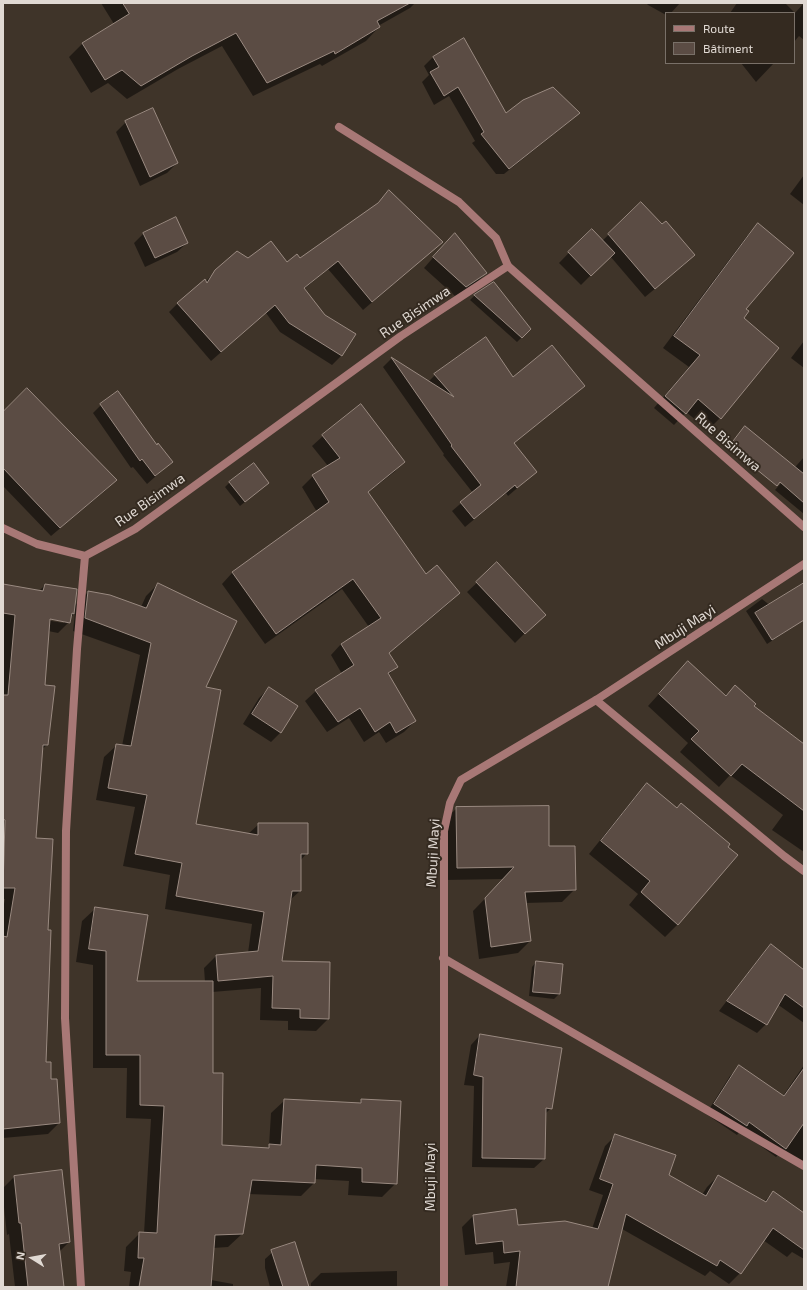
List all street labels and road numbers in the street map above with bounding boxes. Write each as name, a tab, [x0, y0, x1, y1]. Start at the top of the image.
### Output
street label: Rue Bisimwa	[377, 282, 453, 342]
street label: Rue Bisimwa	[692, 409, 764, 475]
street label: Rue Bisimwa	[112, 470, 188, 530]
street label: Mbuji Mayi	[651, 601, 719, 653]
street label: Mbuji Mayi	[423, 818, 443, 888]
street label: Mbuji Mayi	[422, 1142, 438, 1212]

